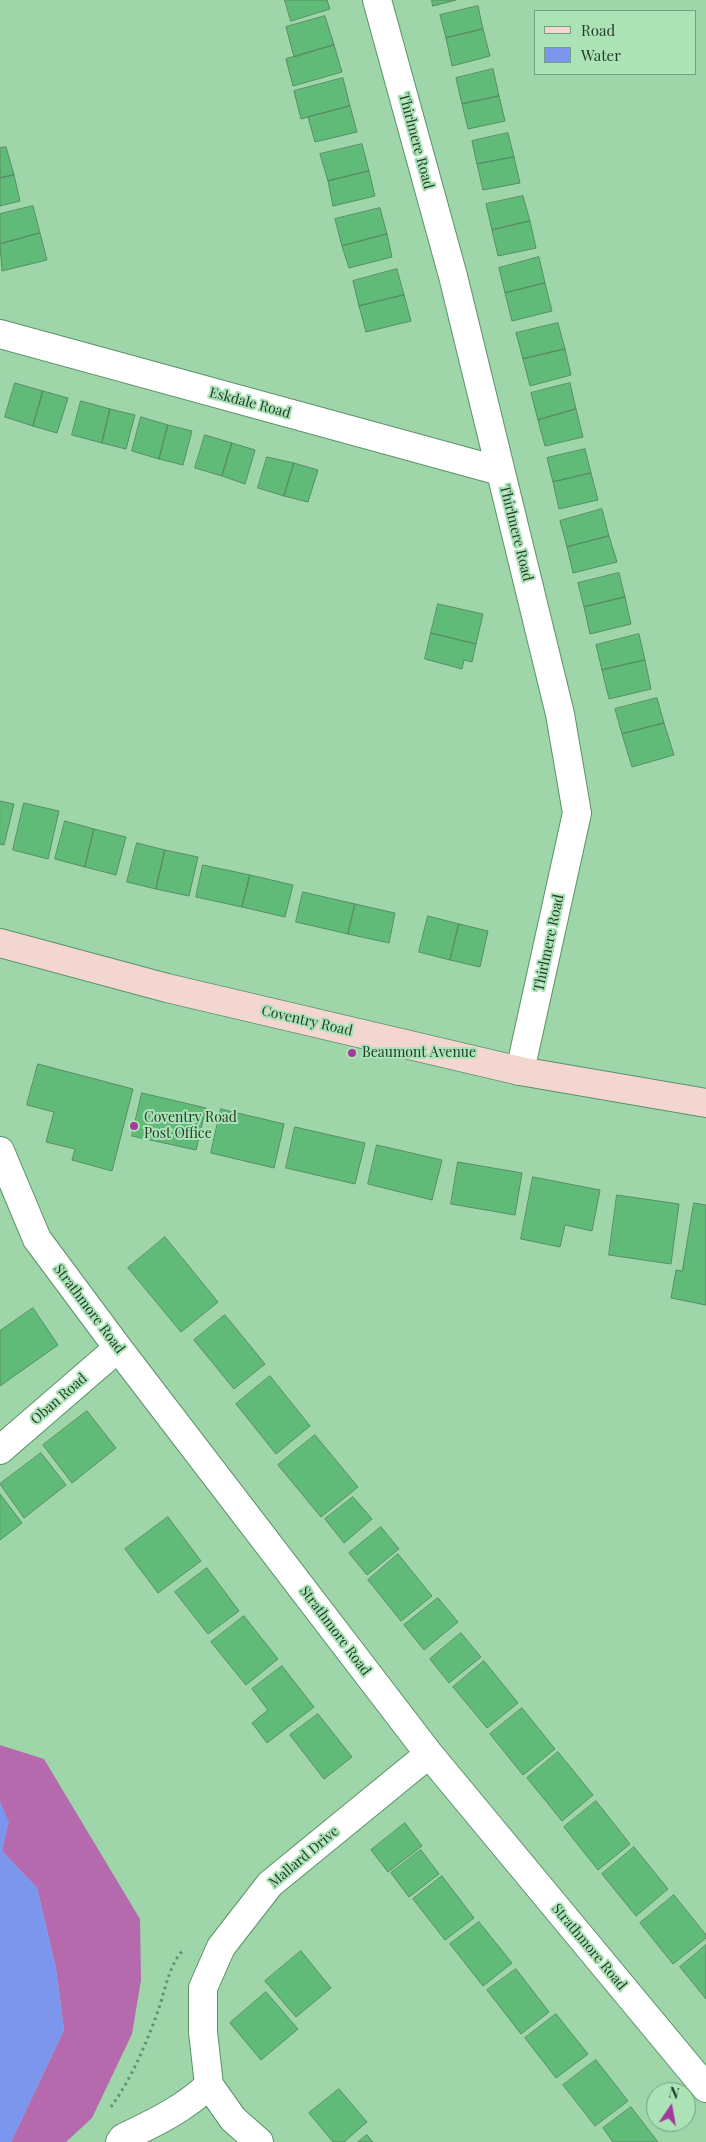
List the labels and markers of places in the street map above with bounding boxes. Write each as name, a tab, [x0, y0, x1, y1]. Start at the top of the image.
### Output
place label: Beaumont Avenue	[362, 1045, 476, 1061]
marker: Beaumont Avenue	[346, 1047, 358, 1059]
place label: Coventry Road Post Office	[144, 1110, 237, 1142]
marker: Coventry Road Post Office	[128, 1120, 140, 1132]

